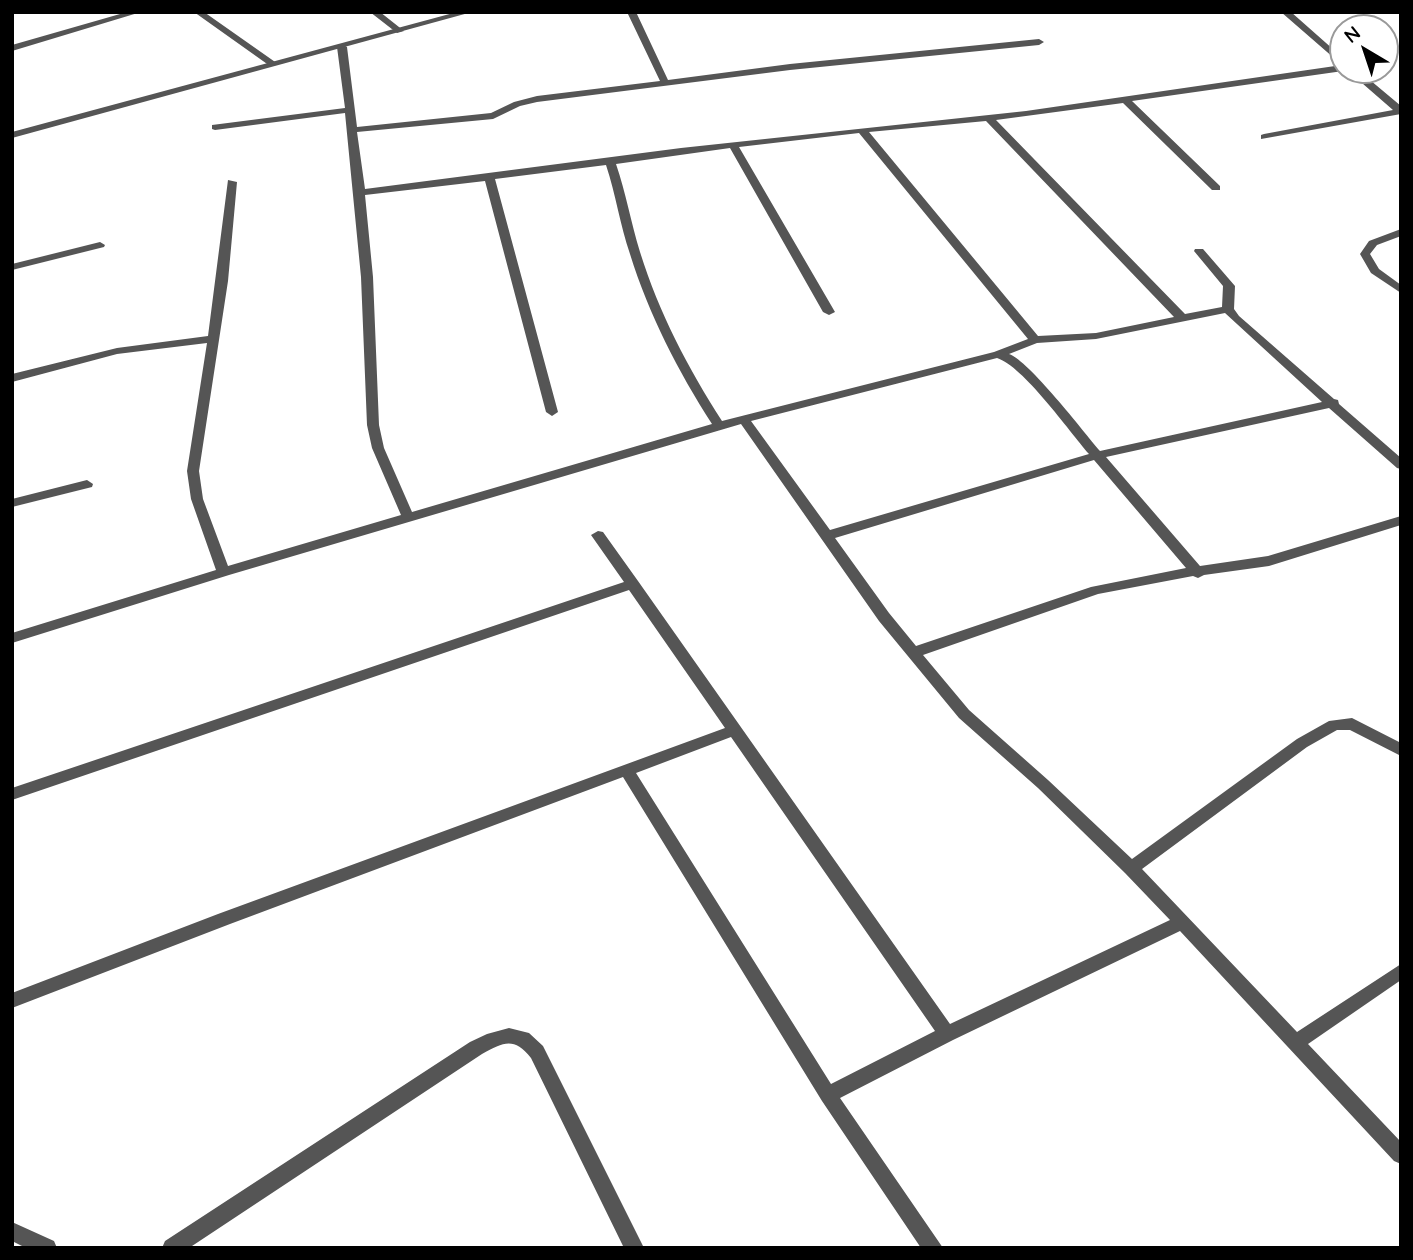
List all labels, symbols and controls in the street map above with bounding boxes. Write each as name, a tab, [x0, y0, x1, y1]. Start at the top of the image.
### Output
north arrow	[1329, 14, 1399, 84]
text: N	[1339, 21, 1365, 48]

